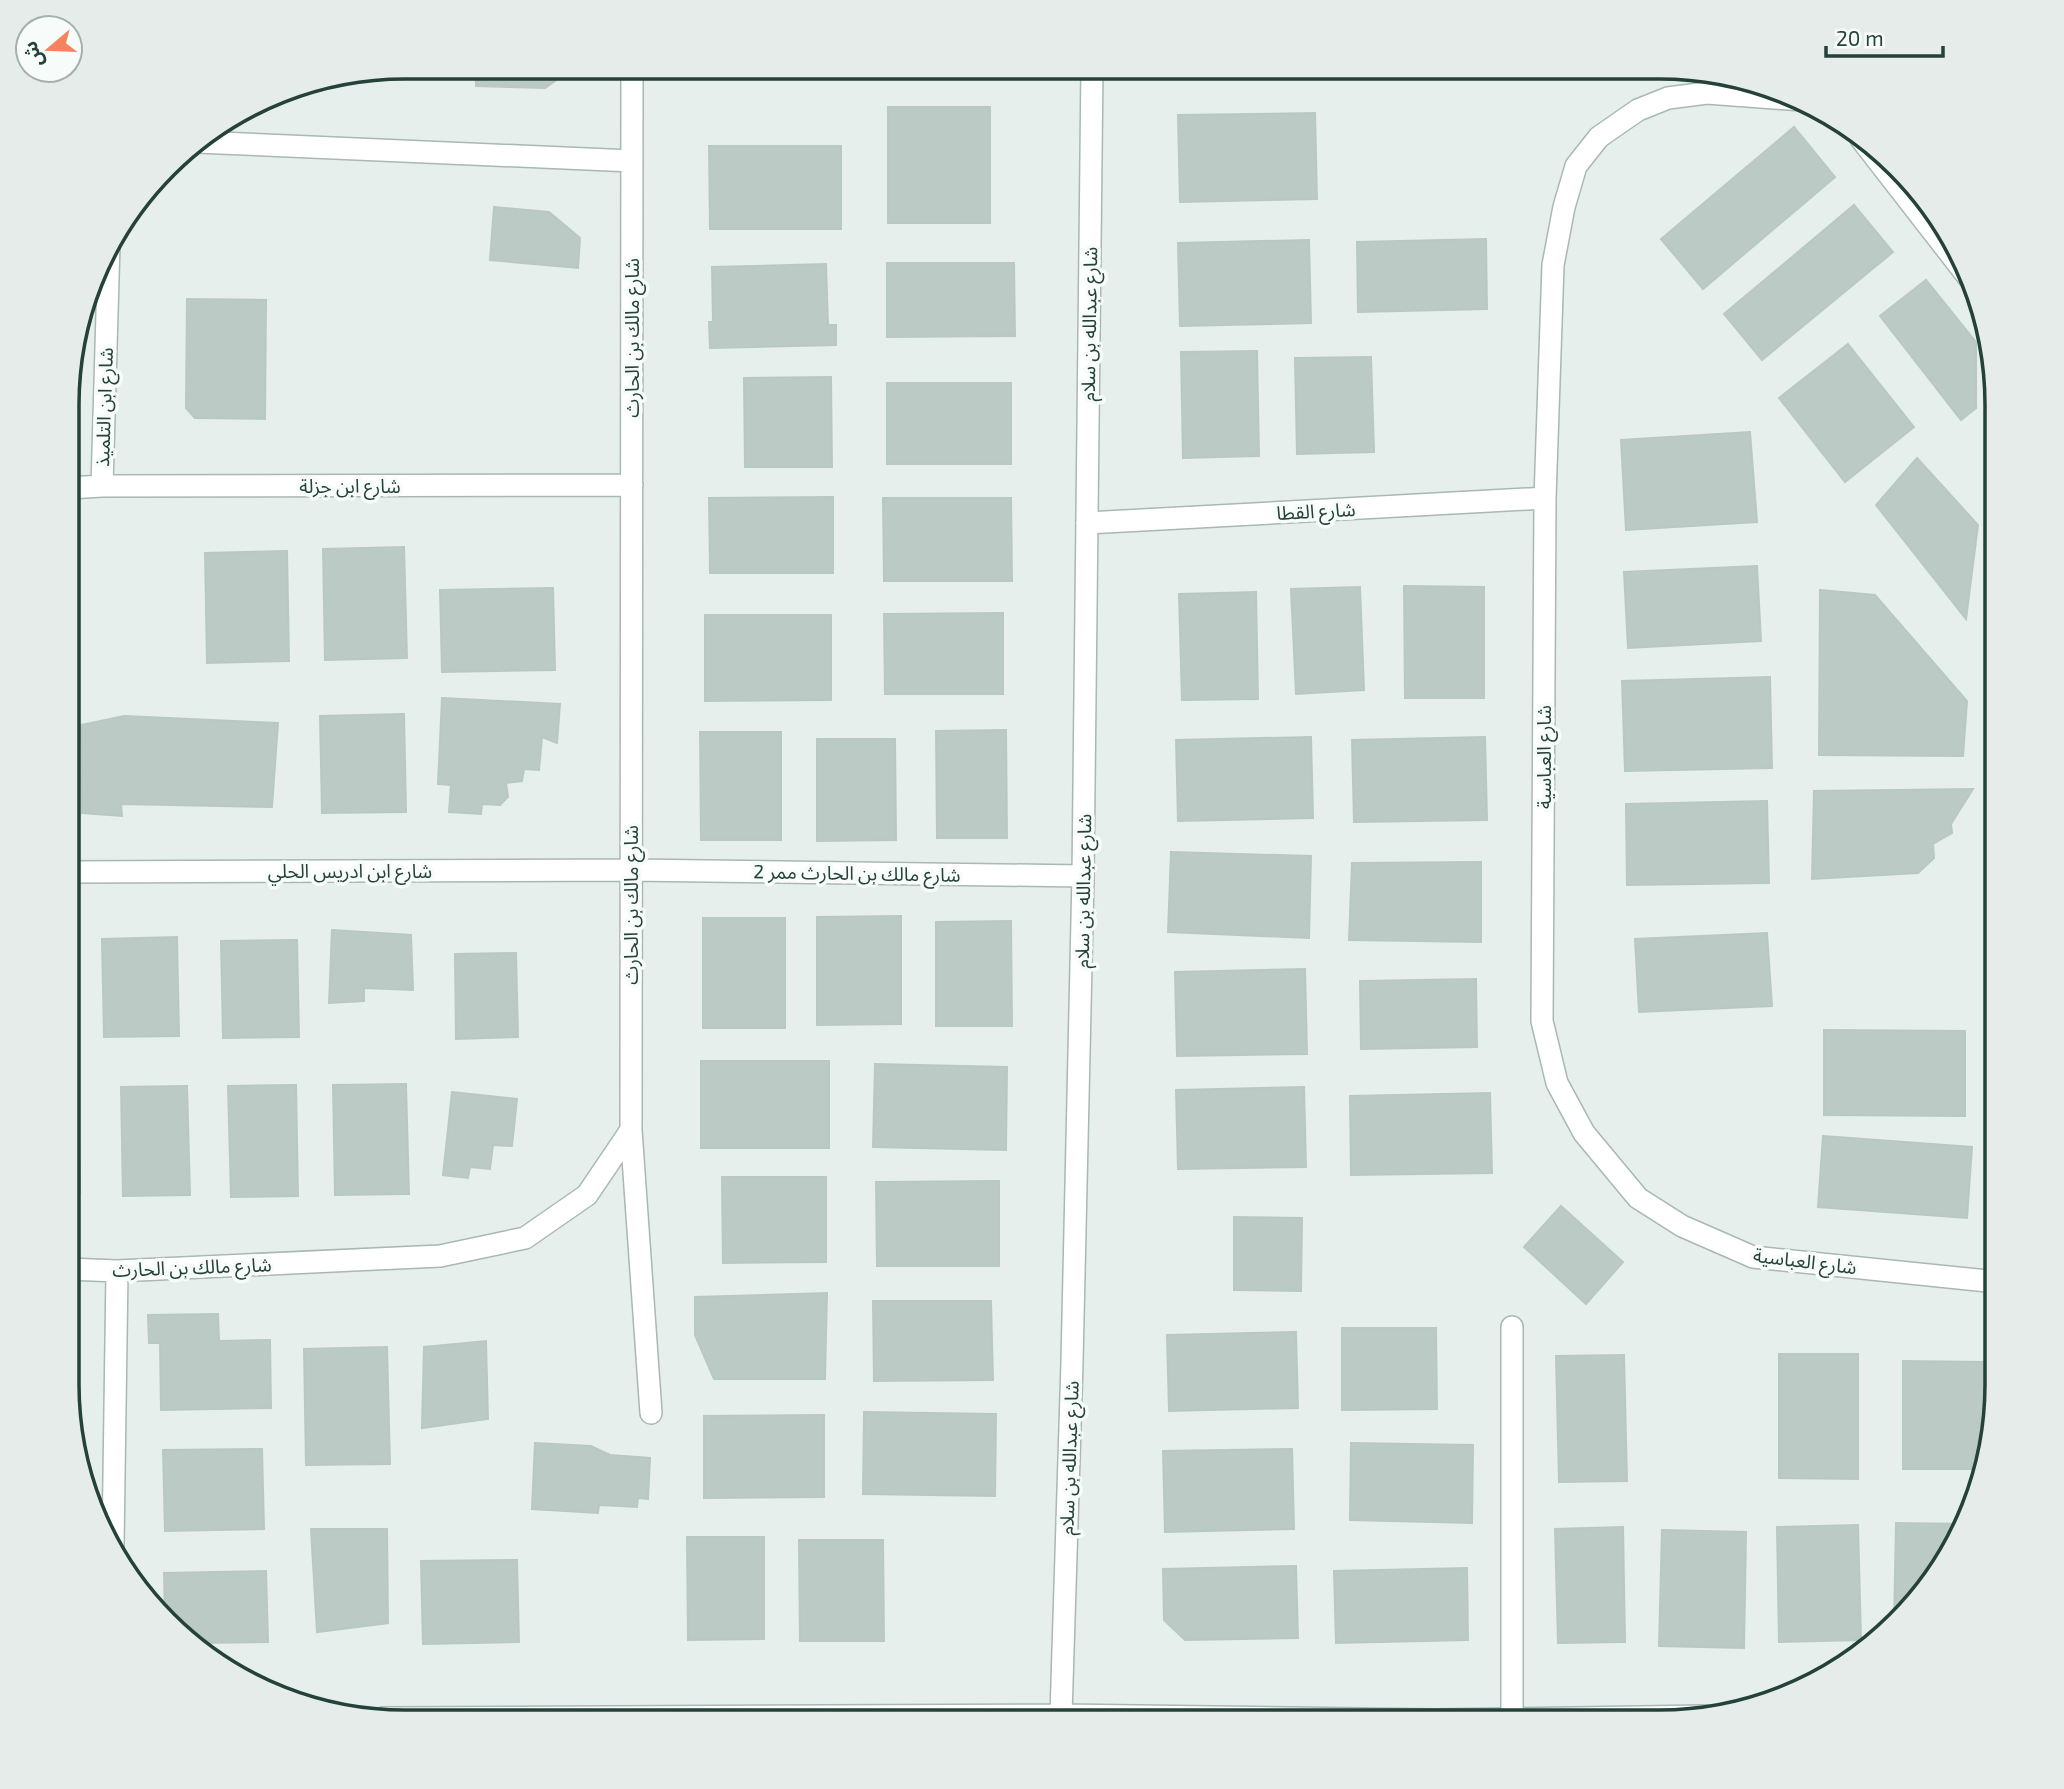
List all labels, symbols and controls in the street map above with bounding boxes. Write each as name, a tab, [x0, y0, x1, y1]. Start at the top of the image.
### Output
north arrow	[14, 14, 84, 84]
scale bar	[1826, 14, 1943, 58]
text: 20 m	[1836, 25, 1884, 50]
text: ش	[17, 39, 48, 71]
street label: شارع عبدالله بن سلام	[1076, 246, 1105, 402]
street label: شارع مالك بن الحارث	[620, 258, 646, 418]
street label: شارع ابن التلميذ	[90, 347, 120, 467]
street label: شارع ابن جزلة	[299, 474, 401, 500]
street label: شارع القطا	[1276, 497, 1356, 527]
street label: شارع العباسية	[1532, 705, 1558, 809]
street label: شارع عبدالله بن سلام	[1070, 813, 1099, 969]
street label: شارع مالك بن الحارث	[619, 825, 645, 985]
street label: شارع ابن ادريس الحلي	[268, 859, 432, 886]
street label: شارع مالك بن الحارث ممر 2	[753, 859, 961, 889]
street label: شارع العباسية	[1752, 1243, 1858, 1281]
street label: شارع مالك بن الحارث	[112, 1252, 272, 1284]
street label: شارع عبدالله بن سلام	[1054, 1380, 1087, 1536]

